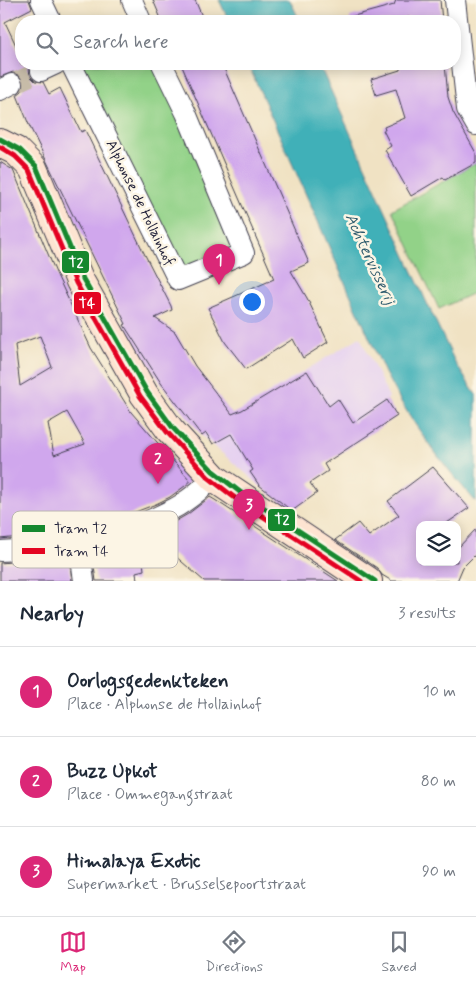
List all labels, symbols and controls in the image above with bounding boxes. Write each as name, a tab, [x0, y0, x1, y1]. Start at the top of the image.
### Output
search box	[15, 15, 461, 70]
icon: search	[33, 29, 61, 57]
text: Search here	[73, 30, 169, 55]
street label: Alphonse de Hollainhof	[101, 136, 179, 270]
water label: Achtervisserij	[340, 210, 401, 309]
pin: 1	[203, 244, 235, 285]
line badge: T2	[61, 250, 90, 274]
text: T2	[69, 254, 84, 272]
your location	[239, 289, 265, 315]
line badge: T4	[73, 291, 102, 315]
text: T4	[79, 295, 96, 313]
pin: 2	[142, 443, 174, 484]
pin: 3	[233, 489, 265, 530]
line badge: T2	[267, 508, 296, 532]
legend	[12, 511, 178, 568]
text: T2	[275, 511, 290, 529]
text: Tram T2	[54, 520, 107, 538]
map controls	[416, 521, 461, 566]
button: layers	[416, 521, 461, 566]
text: Tram T4	[54, 543, 109, 561]
text: Nearby	[20, 600, 84, 628]
text: 3 results	[398, 603, 456, 624]
text: Oorlogsgedenkteken	[67, 669, 229, 694]
text: 1	[32, 681, 40, 702]
text: 10 m	[423, 681, 456, 702]
text: Place · Alphonse de Hollainhof	[67, 694, 262, 715]
text: Buzz Upkot	[67, 759, 157, 784]
text: 2	[32, 771, 40, 792]
text: 80 m	[421, 771, 456, 792]
text: Place · Ommegangstraat	[67, 784, 233, 805]
text: Himalaya Exotic	[67, 849, 201, 874]
text: 3	[32, 861, 40, 882]
text: 90 m	[422, 861, 456, 882]
text: Supermarket · Brusselsepoortstraat	[67, 874, 306, 895]
tab: Map	[59, 928, 87, 976]
tab: Directions	[206, 928, 263, 976]
tab: Saved	[381, 928, 417, 976]

